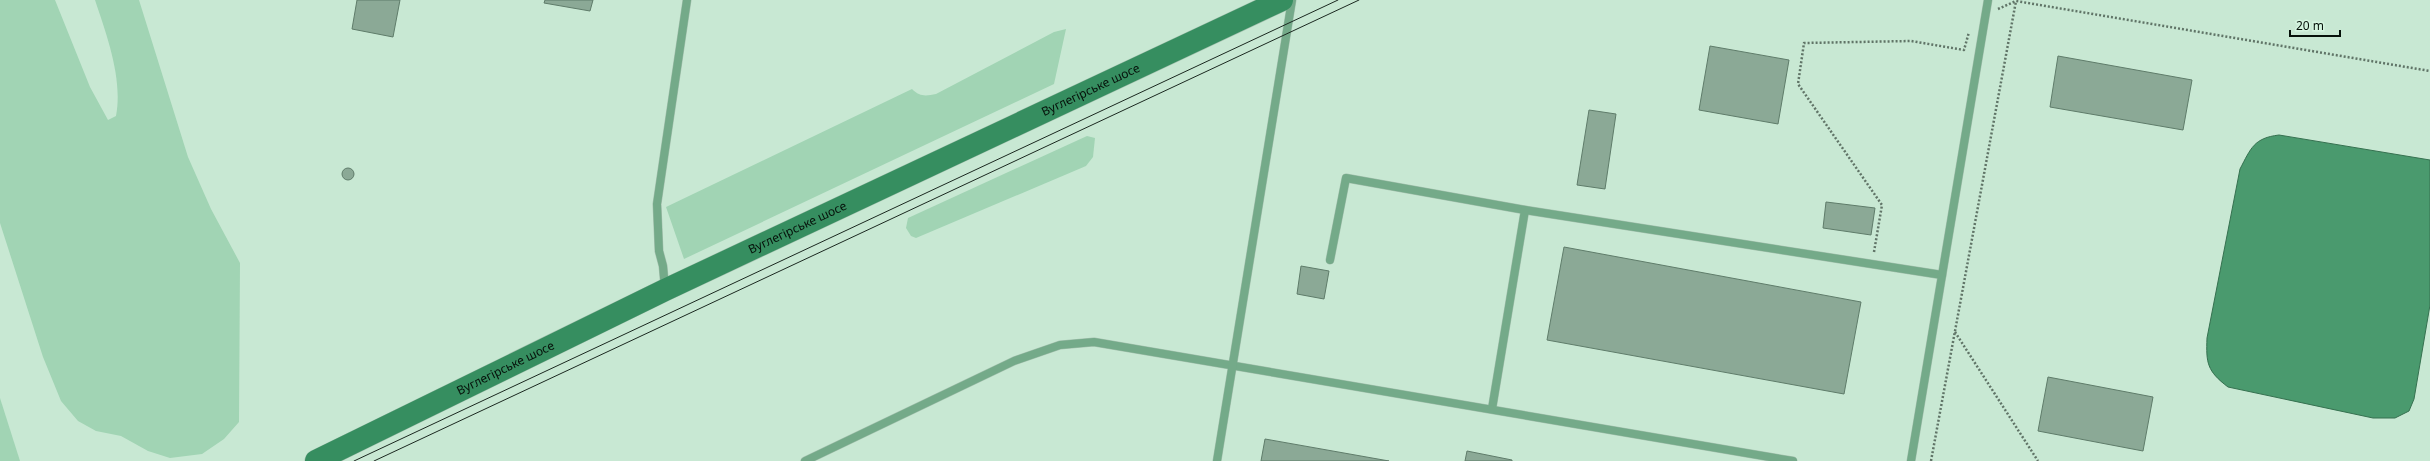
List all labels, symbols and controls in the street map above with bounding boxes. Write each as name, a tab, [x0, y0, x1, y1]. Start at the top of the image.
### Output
scale bar	[2290, 12, 2340, 38]
text: 20 m	[2296, 17, 2324, 34]
street label: Вуглегірське шосе	[1039, 59, 1143, 120]
street label: Вуглегірське шосе	[745, 197, 850, 258]
street label: Вуглегірське шосе	[454, 336, 557, 399]

